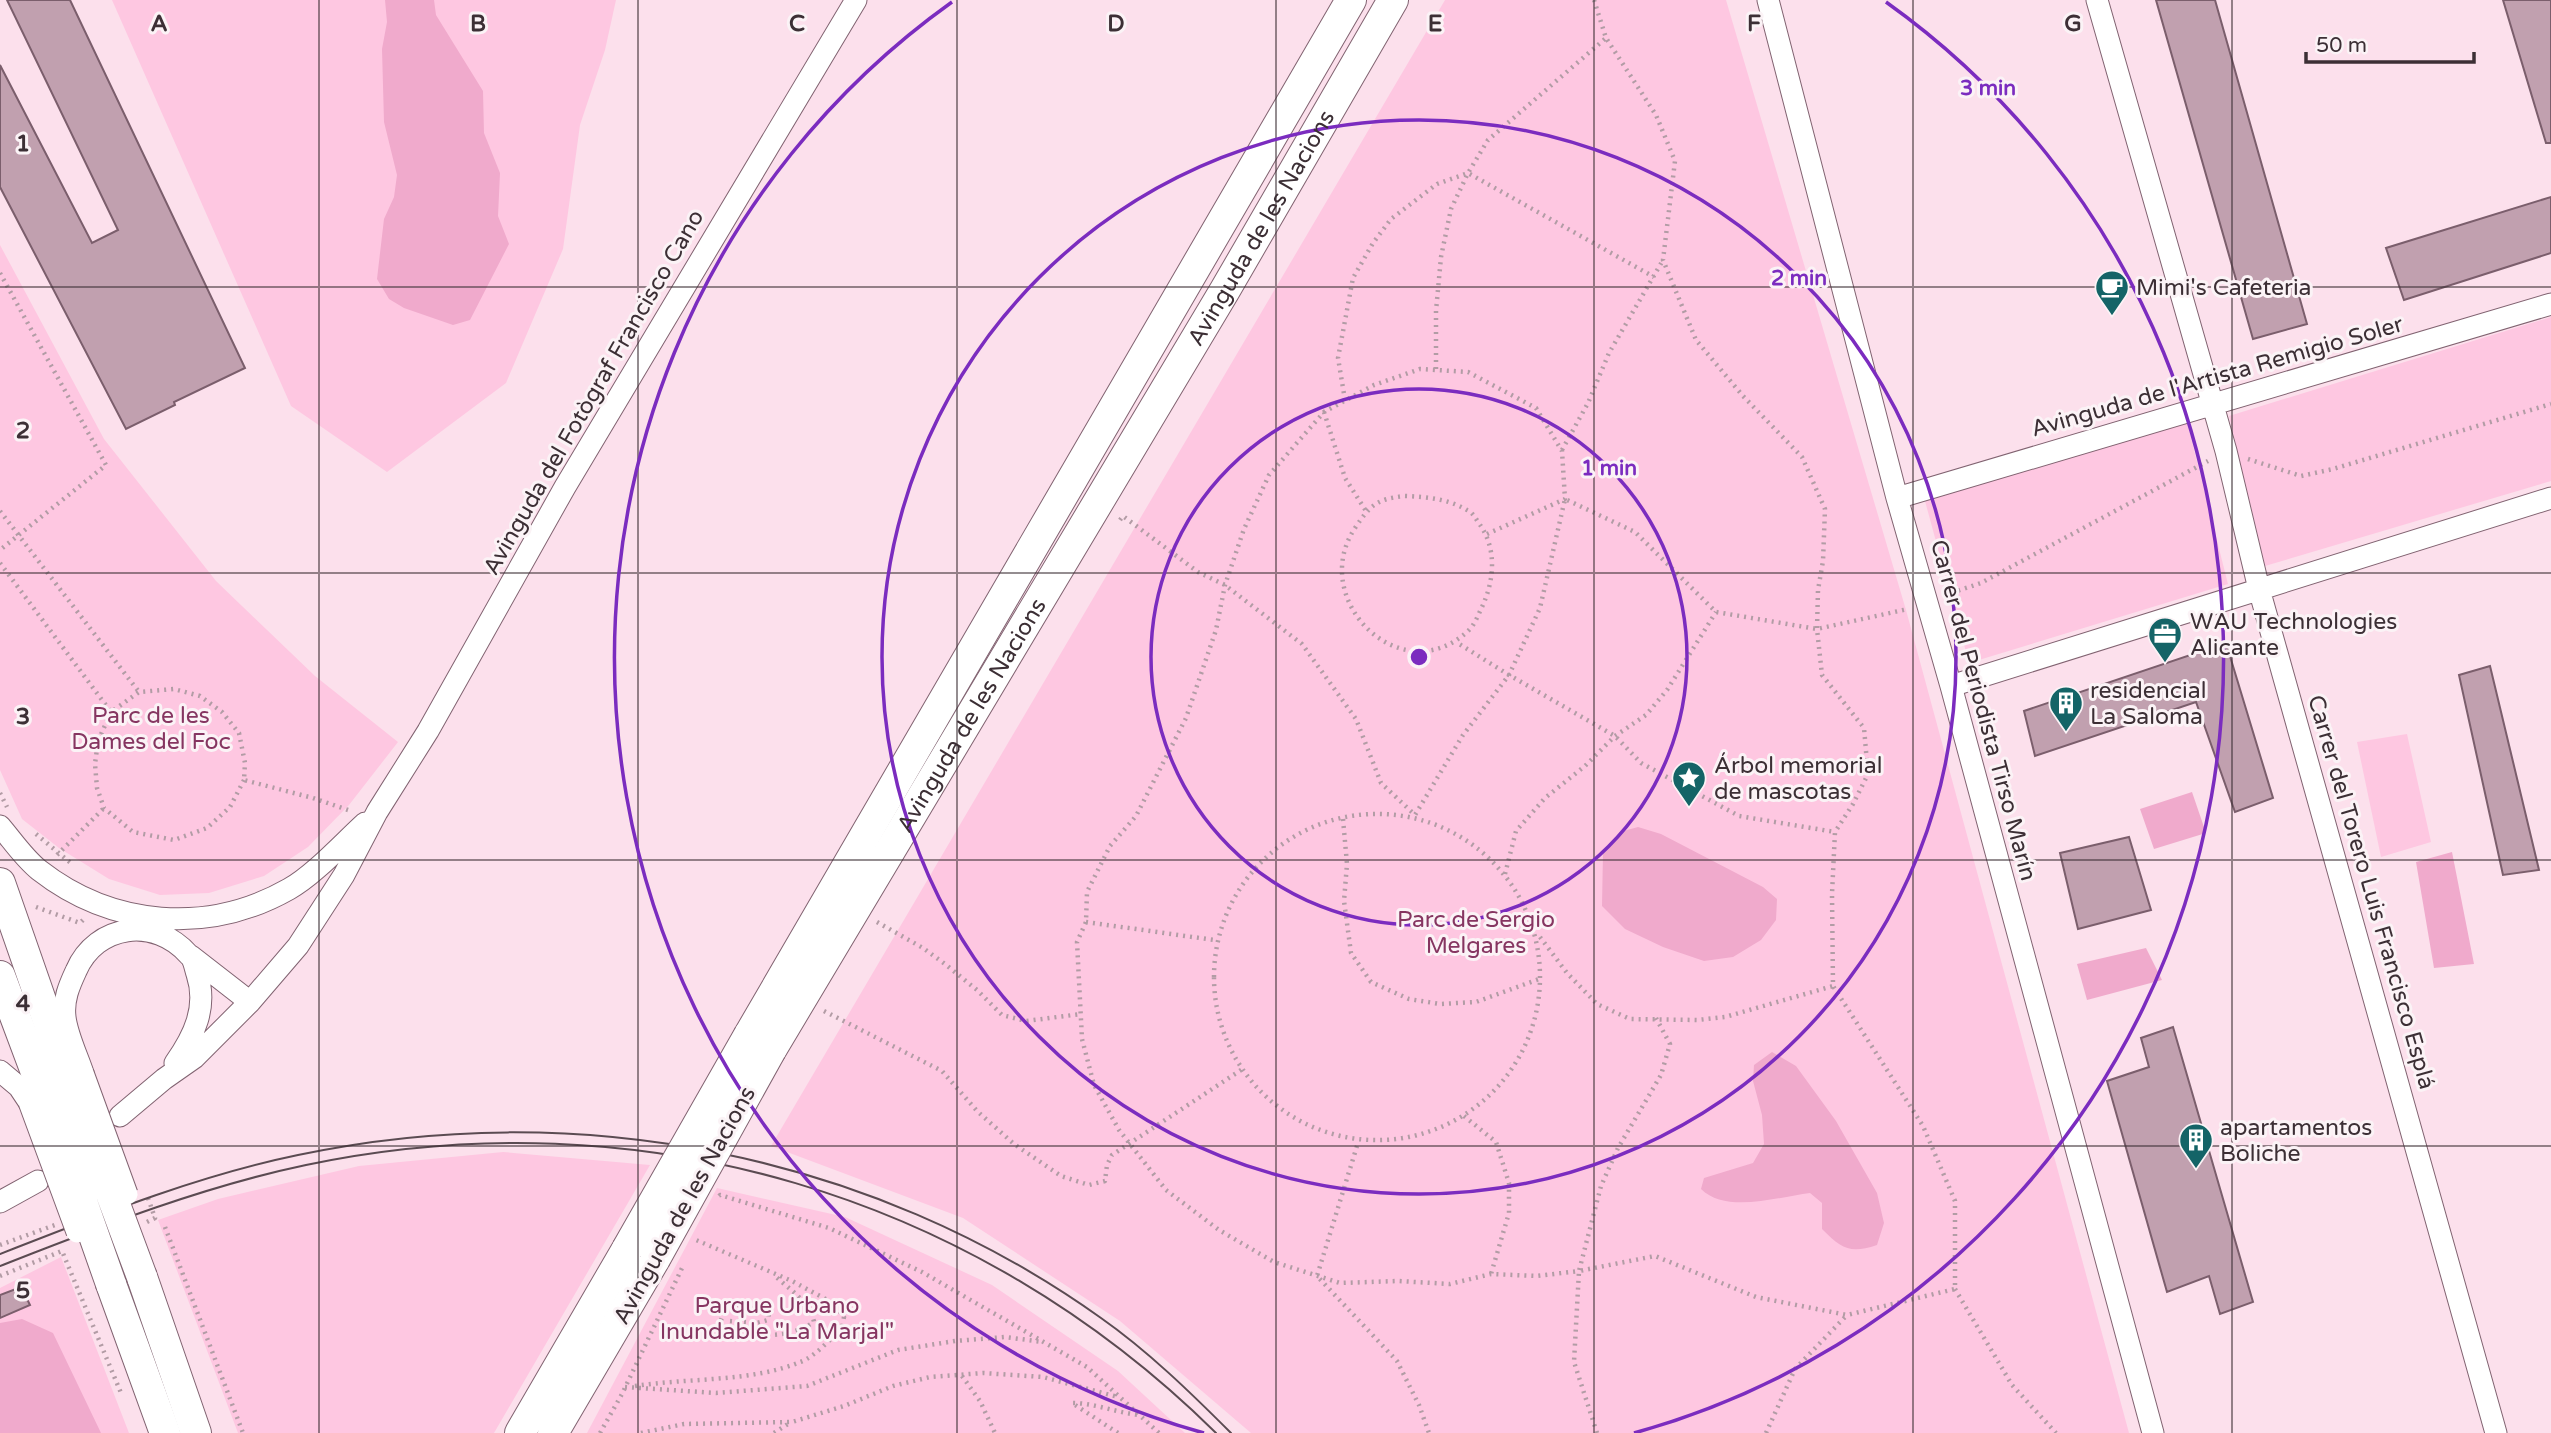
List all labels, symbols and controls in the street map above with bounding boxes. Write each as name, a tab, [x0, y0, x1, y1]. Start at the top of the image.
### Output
text: A	[150, 10, 168, 38]
text: B	[470, 10, 486, 38]
text: C	[789, 10, 805, 38]
text: D	[1107, 10, 1125, 38]
text: E	[1428, 10, 1442, 38]
text: F	[1747, 10, 1761, 38]
text: G	[2064, 10, 2082, 38]
scale bar	[2306, 21, 2474, 65]
text: 50 m	[2316, 33, 2367, 58]
text: 3 min	[1960, 76, 2016, 101]
street label: Avinguda de les Nacions	[1182, 105, 1341, 351]
text: 1	[16, 130, 30, 158]
street label: Avinguda del Fotògraf Francisco Cano	[478, 205, 710, 580]
text: 2 min	[1771, 266, 1827, 291]
cafe icon: Mimi's Cafeteria	[2093, 268, 2131, 317]
place label: Mimi's Cafeteria	[2136, 274, 2312, 302]
street label: Avinguda de l'Artista Remigio Soler	[2028, 310, 2407, 444]
text: 2	[16, 417, 30, 445]
text: 1 min	[1581, 456, 1637, 481]
street label: Carrer del Periodista Tirso Marín	[1924, 537, 2042, 884]
street label: Avinguda de les Nacions	[891, 593, 1053, 838]
place label: WAU Technologies Alicante	[2190, 608, 2397, 662]
office icon: WAU Technologies Alicante	[2146, 615, 2184, 664]
centre of rings	[1407, 645, 1431, 669]
place label: residencial La Saloma	[2090, 677, 2206, 731]
building icon: residencial La Saloma	[2047, 684, 2085, 733]
street label: Carrer del Torero Luis Francisco Esplá	[2301, 692, 2441, 1093]
park label: Parc de les Dames del Foc	[71, 702, 231, 756]
text: 3	[16, 703, 30, 731]
place label: Árbol memorial de mascotas	[1714, 752, 1882, 806]
place icon: Árbol memorial de mascotas	[1670, 759, 1708, 808]
park label: Parc de Sergio Melgares	[1397, 906, 1555, 960]
text: 4	[16, 990, 31, 1018]
street label: Avinguda de les Nacions	[608, 1082, 762, 1329]
place label: apartamentos Boliche	[2220, 1114, 2372, 1168]
building icon: apartamentos Boliche	[2177, 1121, 2215, 1170]
text: 5	[16, 1277, 30, 1305]
park label: Parque Urbano Inundable "La Marjal"	[660, 1292, 894, 1346]

